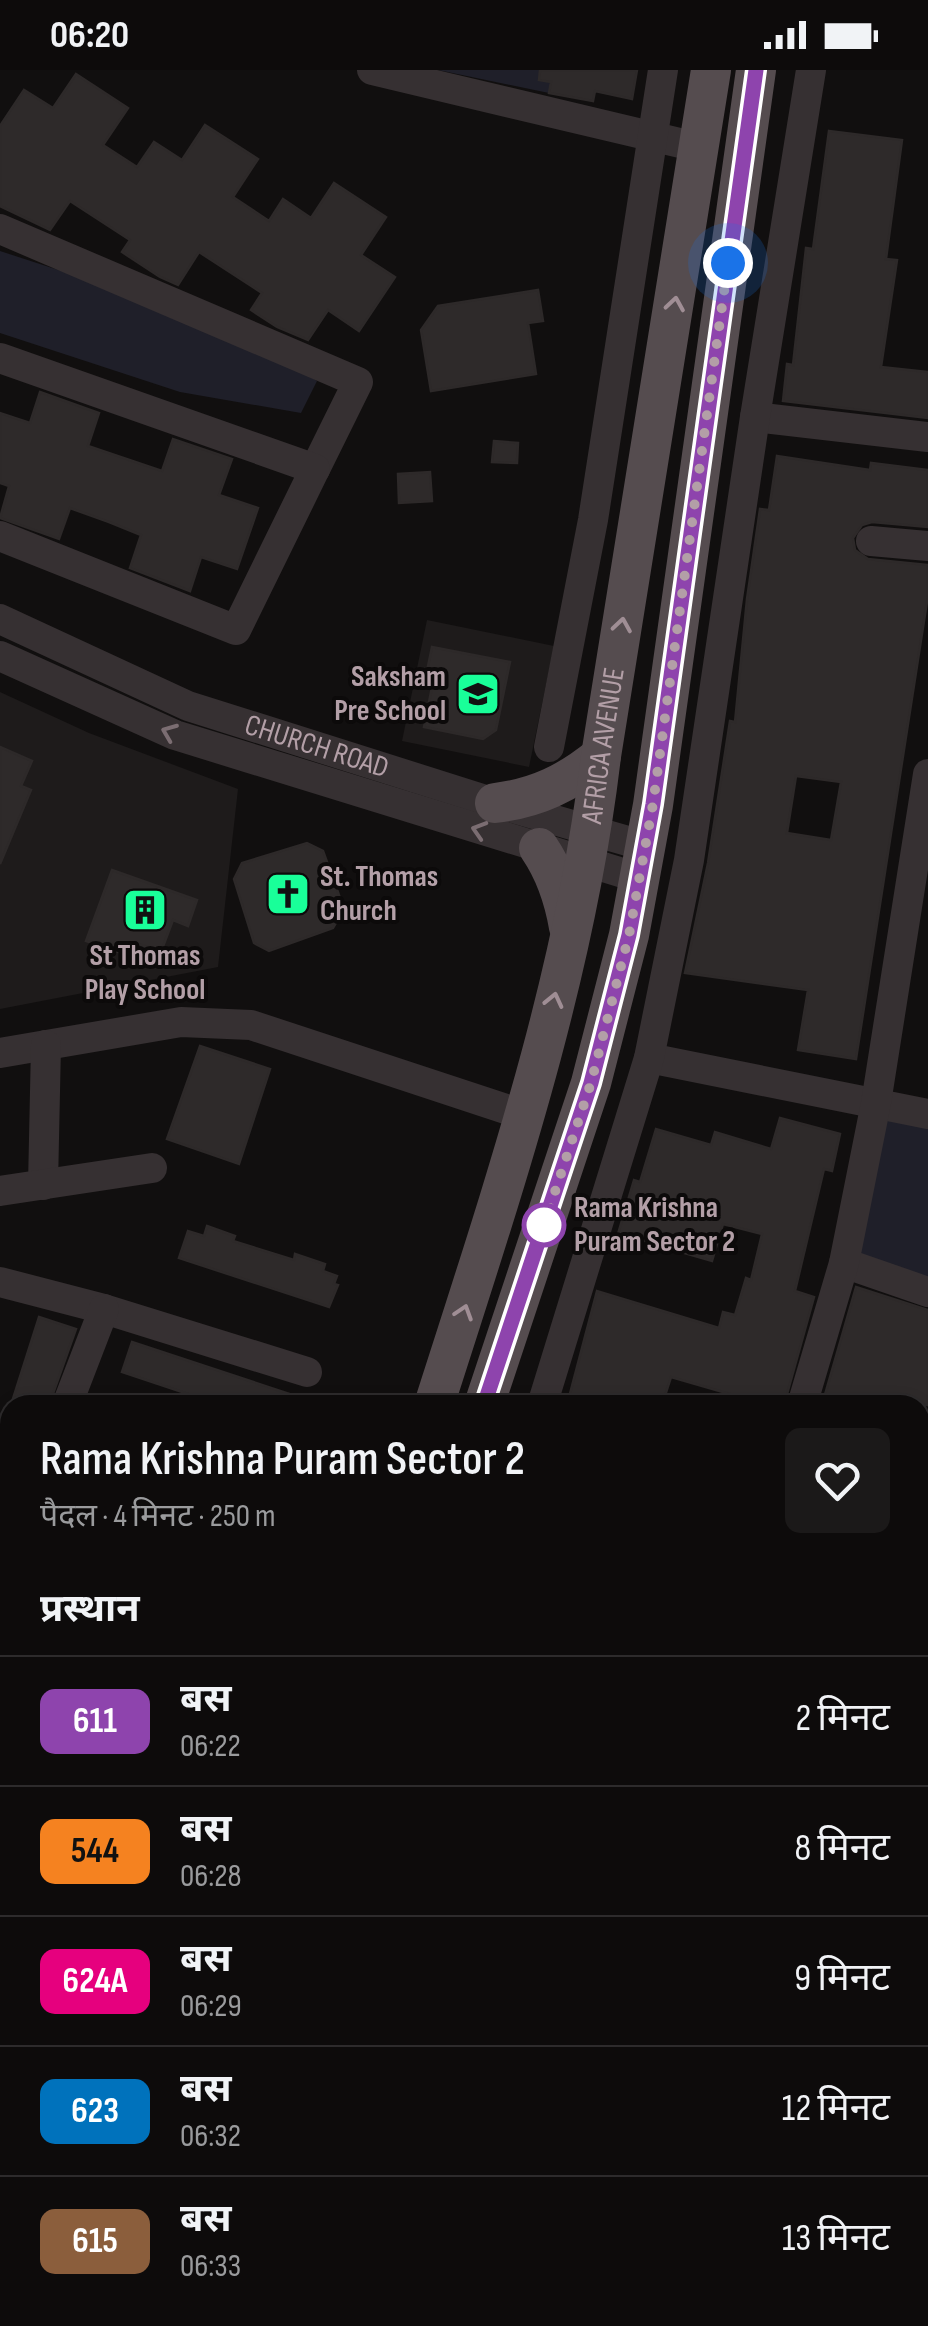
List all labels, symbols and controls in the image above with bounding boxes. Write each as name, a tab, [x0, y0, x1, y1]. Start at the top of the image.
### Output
text: 06:20	[50, 13, 129, 58]
your location	[703, 238, 753, 288]
one-way arrow	[664, 296, 685, 312]
one-way arrow	[611, 617, 632, 633]
place label: Saksham Pre School	[334, 659, 446, 729]
street label: AFRICA AVENUE	[574, 665, 633, 827]
school or university icon: Saksham Pre School	[455, 671, 501, 717]
street label: CHURCH ROAD	[240, 707, 393, 786]
one-way arrow	[161, 723, 179, 743]
one-way arrow	[471, 821, 488, 841]
place label: St. Thomas Church	[320, 859, 438, 929]
church icon: St. Thomas Church	[265, 871, 311, 917]
building icon: St Thomas Play School	[122, 887, 168, 933]
place label: St Thomas Play School	[85, 938, 205, 1008]
one-way arrow	[542, 992, 563, 1009]
place label: Rama Krishna Puram Sector 2	[574, 1190, 735, 1260]
marker: Rama Krishna Puram Sector 2	[523, 1204, 565, 1246]
one-way arrow	[452, 1304, 472, 1321]
button: heart	[785, 1428, 890, 1533]
text: Rama Krishna Puram Sector 2	[40, 1431, 525, 1488]
text: पैदल · 4 मिनट · 250 m	[40, 1497, 276, 1536]
text: प्रस्थान	[40, 1587, 140, 1632]
text: बस	[180, 1677, 232, 1722]
text: 2 मिनट	[795, 1696, 890, 1741]
text: 611	[73, 1700, 117, 1743]
text: 06:22	[180, 1727, 241, 1766]
text: बस	[180, 1807, 232, 1852]
text: 8 मिनट	[795, 1826, 890, 1871]
text: 544	[71, 1830, 119, 1873]
text: 06:28	[180, 1857, 242, 1896]
text: बस	[180, 1937, 232, 1982]
text: 9 मिनट	[794, 1956, 890, 2001]
text: 624A	[63, 1960, 127, 2003]
text: 06:29	[180, 1987, 242, 2026]
text: बस	[180, 2067, 232, 2112]
text: 12 मिनट	[782, 2086, 890, 2131]
text: 623	[71, 2090, 119, 2133]
text: 06:32	[180, 2117, 241, 2156]
text: बस	[180, 2197, 232, 2242]
text: 13 मिनट	[782, 2216, 890, 2261]
text: 615	[72, 2220, 118, 2263]
text: 06:33	[180, 2247, 241, 2286]

